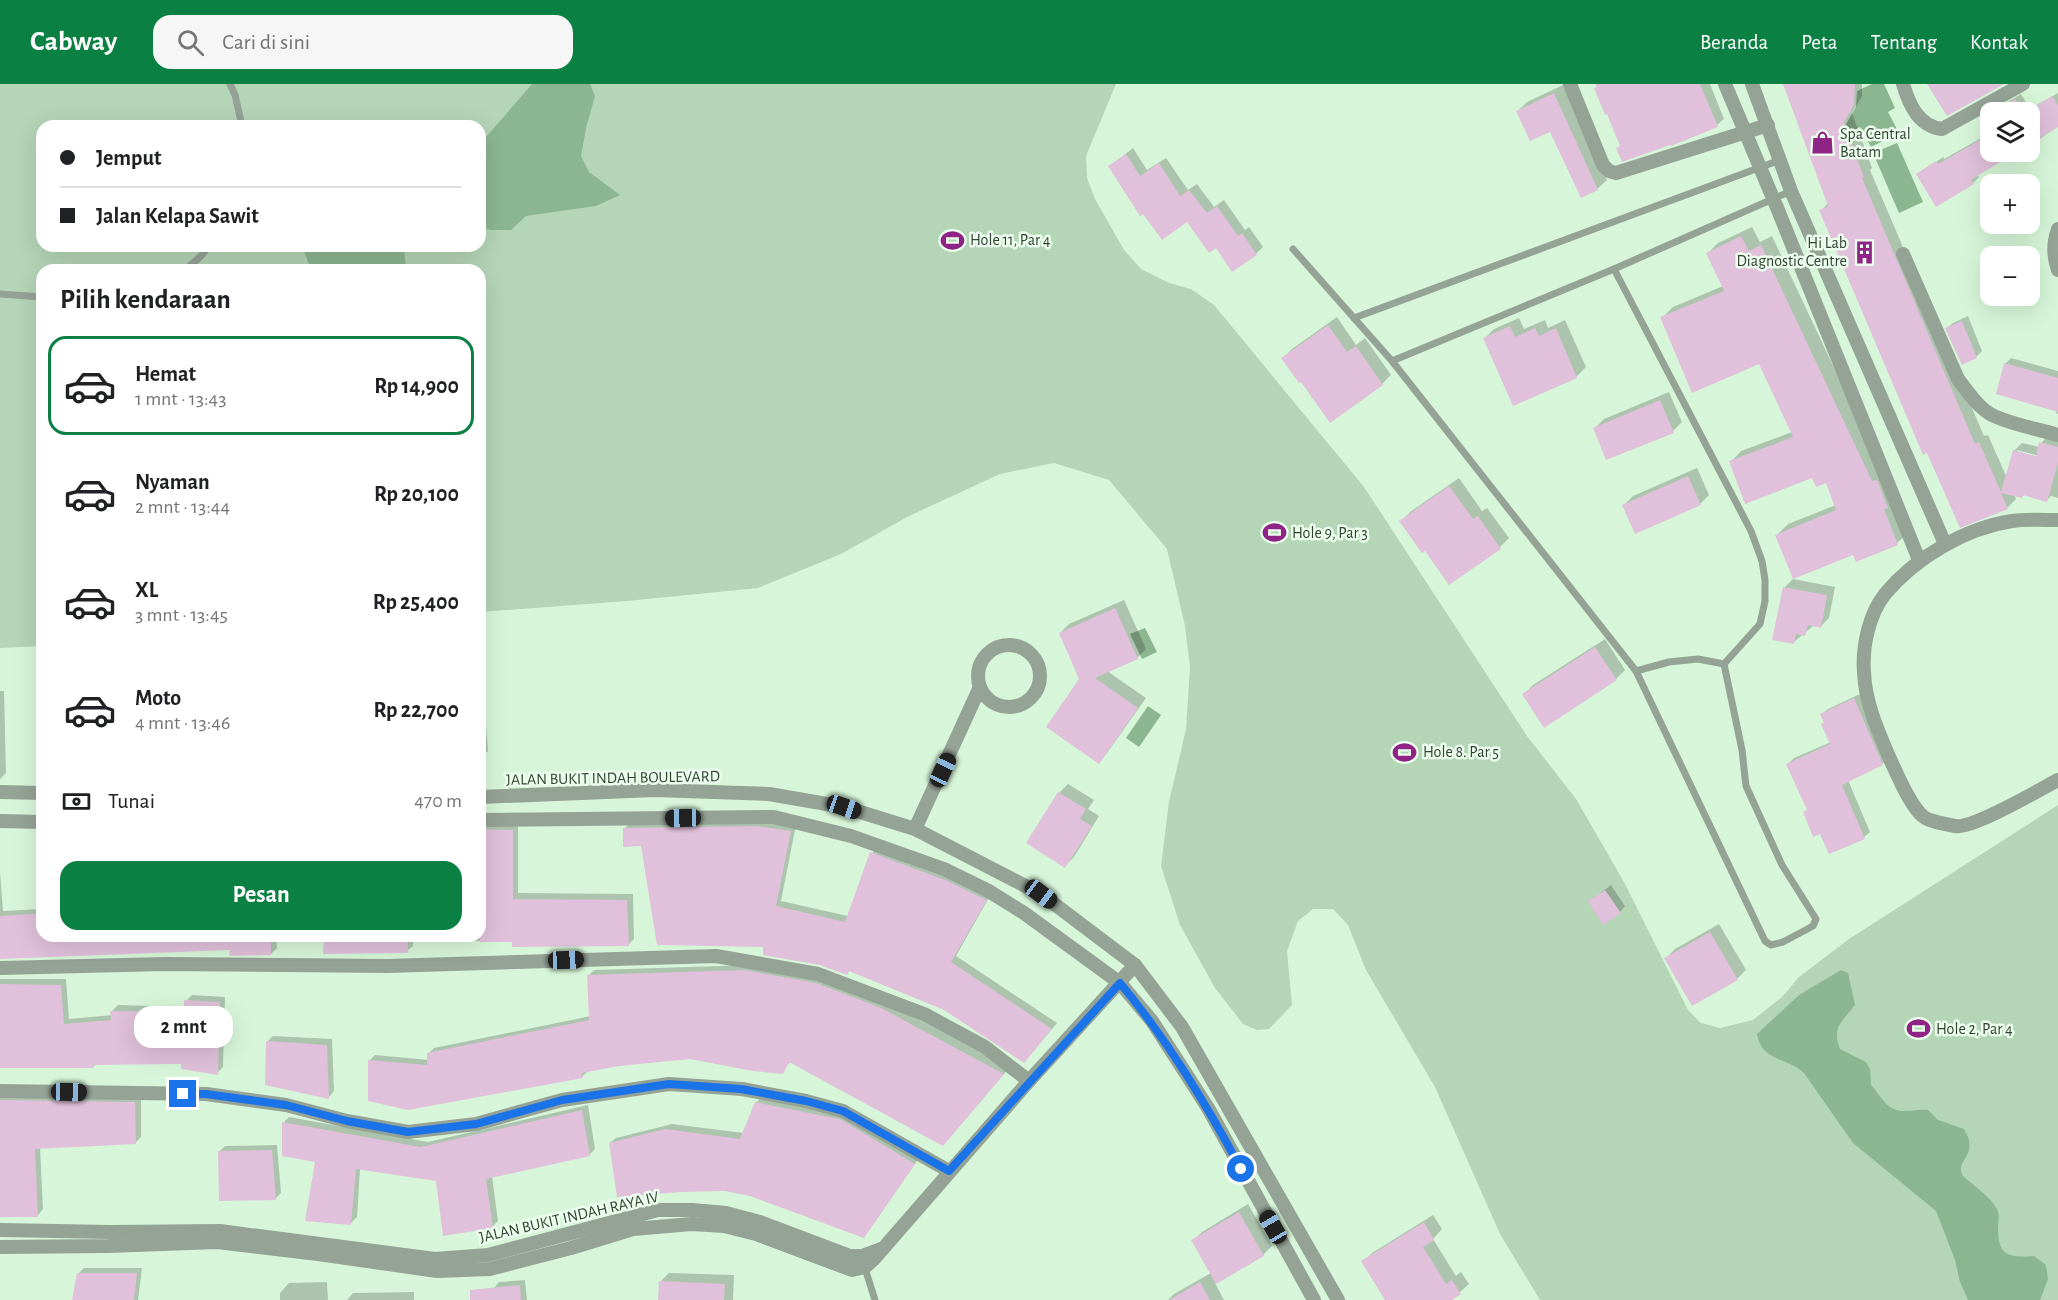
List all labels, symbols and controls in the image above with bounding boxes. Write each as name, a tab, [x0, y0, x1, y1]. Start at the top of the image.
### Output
search box	[153, 15, 573, 69]
icon: search	[174, 26, 207, 59]
text: Cabway	[30, 28, 117, 56]
text: Cari di sini	[222, 31, 310, 53]
text: Beranda	[1700, 32, 1768, 53]
text: Peta	[1801, 32, 1837, 53]
text: Tentang	[1870, 32, 1937, 53]
text: Kontak	[1970, 32, 2028, 53]
map controls	[1980, 102, 2040, 306]
button: layers	[1980, 102, 2040, 162]
place label: Spa Central Batam	[1840, 126, 1911, 160]
shop icon: Spa Central Batam	[1809, 130, 1835, 156]
text: Jemput	[96, 147, 161, 169]
button: +	[1980, 174, 2040, 234]
text: Jalan Kelapa Sawit	[96, 205, 259, 227]
sports icon: Hole 11, Par 4	[939, 227, 965, 253]
place label: Hole 11, Par 4	[970, 232, 1051, 248]
place label: Hi Lab Diagnostic Centre	[1737, 235, 1847, 269]
building icon: Hi Lab Diagnostic Centre	[1852, 239, 1878, 265]
button: −	[1980, 246, 2040, 306]
text: Pilih kendaraan	[60, 286, 231, 313]
icon: car	[63, 359, 117, 413]
text: Hemat	[135, 363, 196, 385]
text: Rp 14,900	[374, 375, 459, 397]
text: 1 mnt · 13:43	[135, 389, 226, 409]
icon: car	[63, 467, 117, 521]
text: Nyaman	[135, 471, 210, 493]
text: Rp 20,100	[374, 483, 459, 505]
text: 2 mnt · 13:44	[135, 497, 230, 517]
sports icon: Hole 9, Par 3	[1261, 520, 1287, 546]
place label: Hole 9, Par 3	[1292, 525, 1368, 541]
icon: car	[63, 575, 117, 629]
text: XL	[135, 579, 158, 601]
text: Rp 25,400	[373, 591, 459, 613]
text: 3 mnt · 13:45	[135, 605, 228, 625]
icon: car	[63, 683, 117, 737]
text: Moto	[135, 687, 181, 709]
text: Rp 22,700	[374, 699, 459, 721]
text: 4 mnt · 13:46	[135, 713, 230, 733]
sports icon: Hole 8. Par 5	[1392, 739, 1418, 765]
place label: Hole 8. Par 5	[1423, 744, 1499, 760]
car	[927, 750, 959, 790]
street label: JALAN BUKIT INDAH BOULEVARD	[506, 768, 720, 788]
icon: cash	[60, 785, 93, 818]
text: Tunai	[108, 790, 155, 812]
text: 470 m	[414, 791, 462, 811]
car	[824, 793, 864, 821]
car	[665, 809, 701, 827]
button: Pesan	[60, 861, 462, 930]
car	[1021, 876, 1061, 912]
car	[548, 950, 584, 970]
callout: 2 mnt	[134, 1007, 232, 1049]
sports icon: Hole 2, Par 4	[1905, 1016, 1931, 1042]
text: 2 mnt	[161, 1017, 206, 1037]
place label: Hole 2, Par 4	[1936, 1021, 2013, 1037]
route end	[169, 1080, 196, 1107]
car	[51, 1083, 87, 1101]
route start	[1227, 1155, 1254, 1182]
street label: JALAN BUKIT INDAH RAYA IV	[478, 1189, 660, 1245]
car	[1256, 1207, 1290, 1247]

